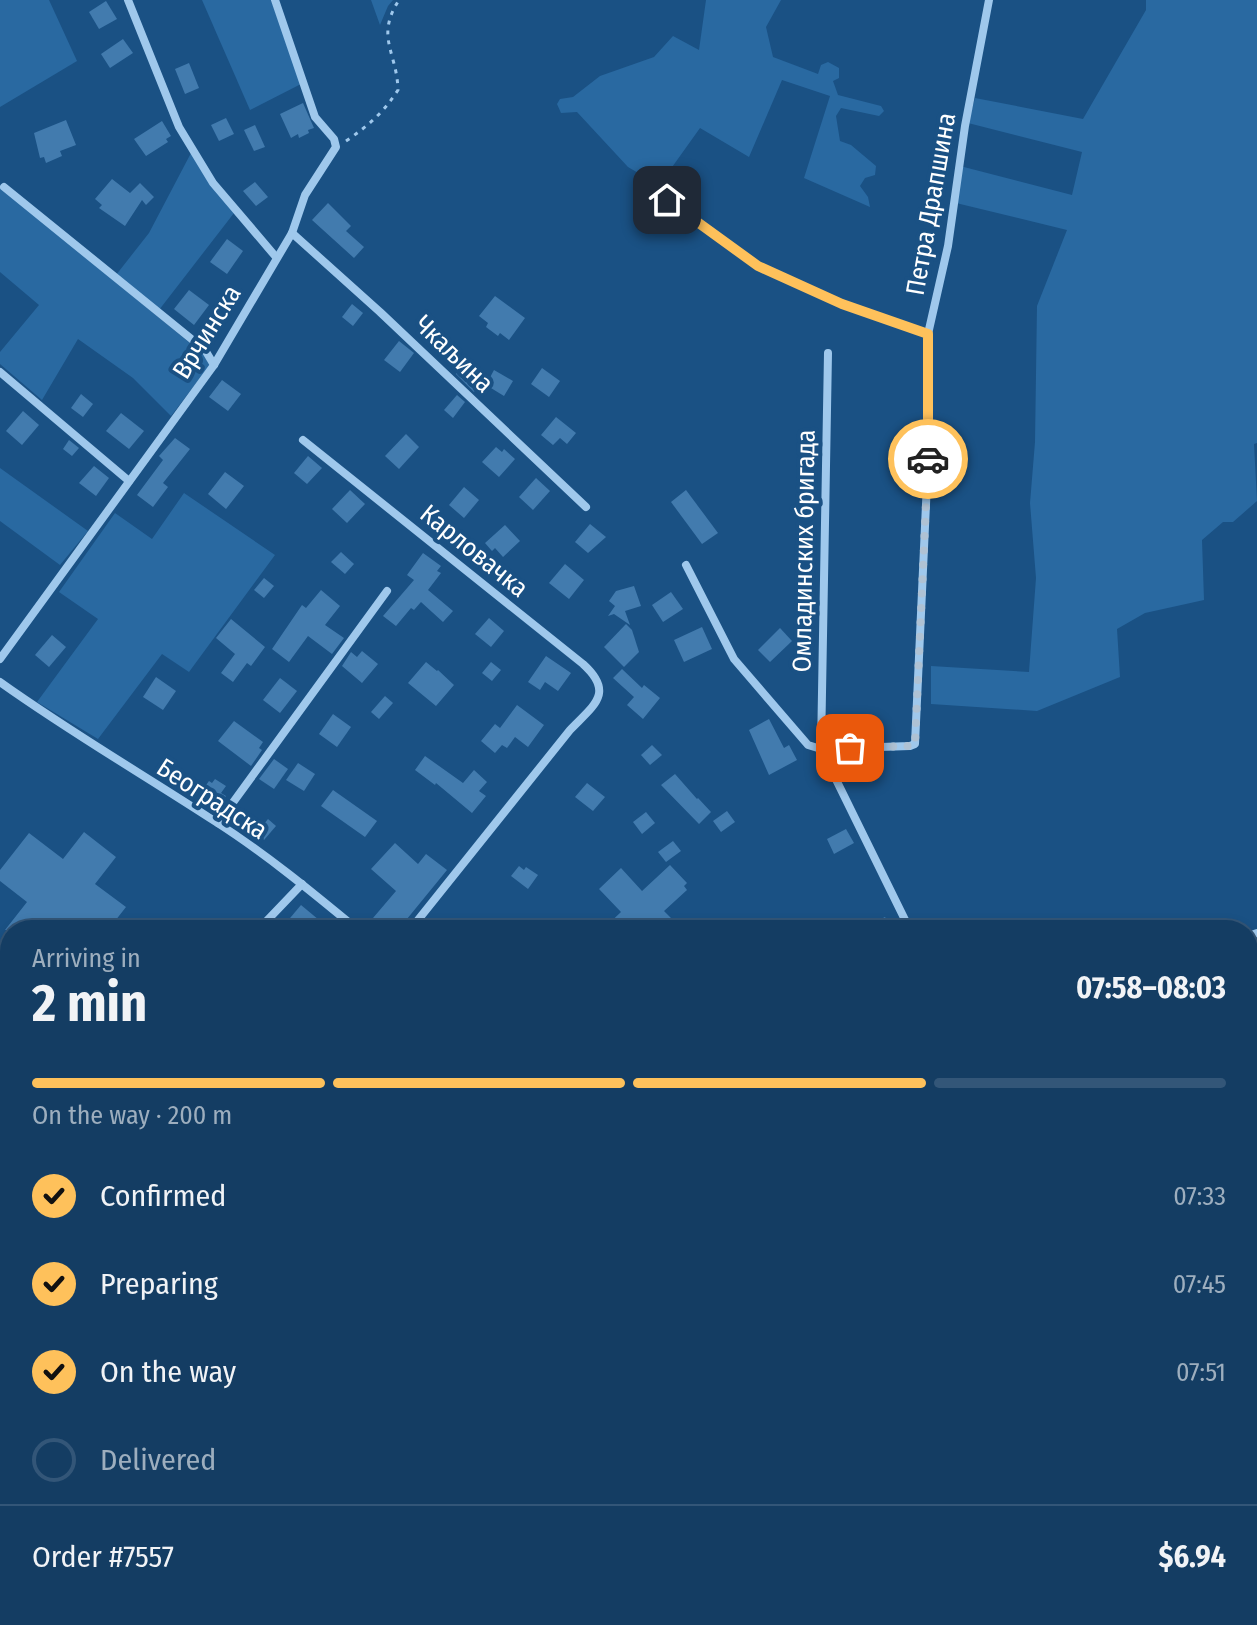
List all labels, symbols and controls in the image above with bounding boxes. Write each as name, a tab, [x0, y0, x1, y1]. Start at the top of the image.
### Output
street label: Петра Драпшина	[900, 110, 962, 298]
pin	[633, 166, 701, 234]
icon: home	[645, 178, 689, 222]
street label: Врчинска	[166, 280, 248, 384]
street label: Чкаљина	[408, 309, 500, 399]
courier	[888, 419, 968, 499]
street label: Омладинских бригада	[786, 429, 822, 673]
icon: car	[906, 437, 950, 481]
street label: Карловачка	[414, 498, 534, 604]
pin	[816, 714, 884, 782]
icon: bag	[828, 726, 872, 770]
street label: Београдска	[151, 752, 273, 846]
text: Arriving in	[32, 943, 141, 974]
text: 07:58–08:03	[1076, 970, 1226, 1006]
text: 2 min	[32, 972, 147, 1035]
text: On the way · 200 m	[32, 1100, 232, 1131]
icon: check	[32, 1174, 76, 1218]
text: Confirmed	[100, 1178, 226, 1214]
text: 07:33	[1173, 1181, 1226, 1212]
icon: check	[32, 1262, 76, 1306]
text: Preparing	[100, 1266, 218, 1302]
text: 07:45	[1173, 1269, 1226, 1300]
icon: check	[32, 1350, 76, 1394]
text: On the way	[100, 1354, 236, 1390]
text: 07:51	[1176, 1357, 1226, 1388]
text: Delivered	[100, 1442, 216, 1478]
text: Order #7557	[32, 1539, 174, 1575]
text: $6.94	[1158, 1539, 1226, 1575]

